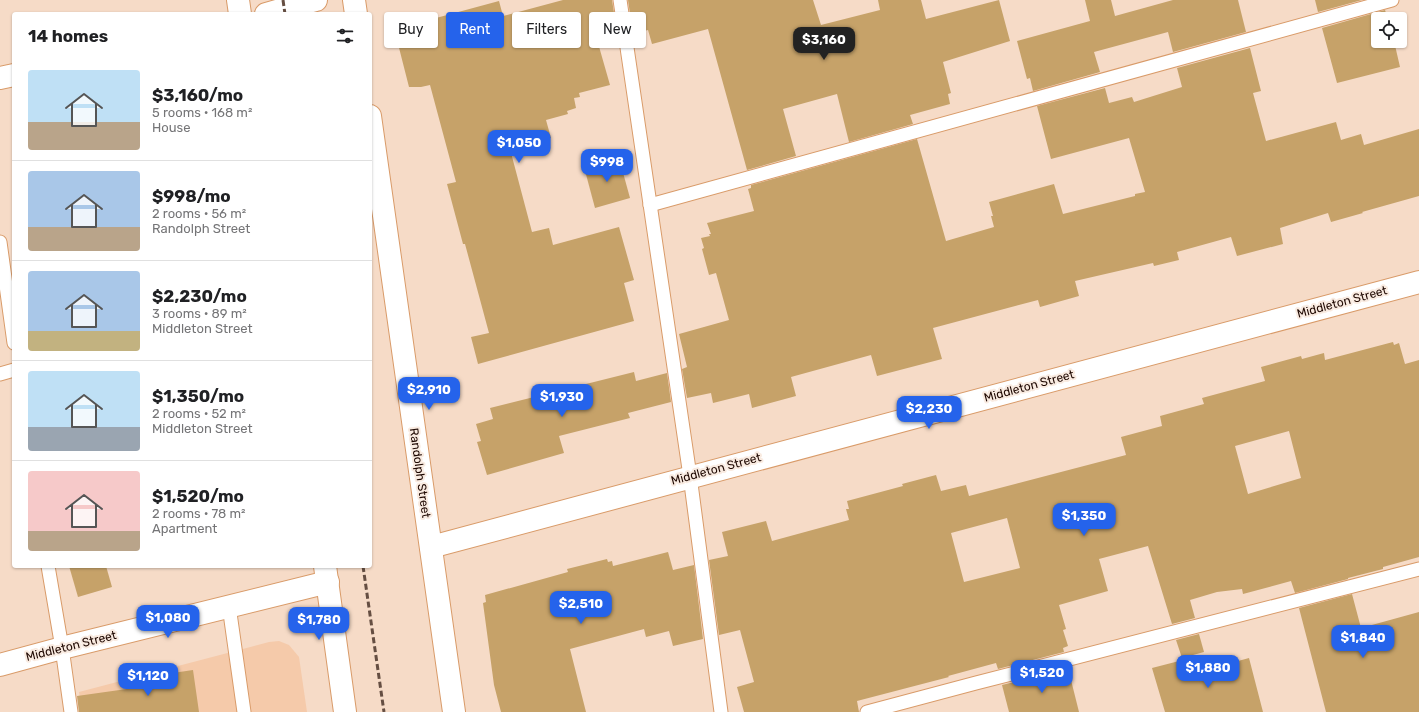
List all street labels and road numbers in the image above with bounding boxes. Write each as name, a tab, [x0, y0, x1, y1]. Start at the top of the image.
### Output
street label: Middleton Street	[1295, 283, 1389, 321]
street label: Middleton Street	[982, 367, 1076, 405]
street label: Randolph Street	[407, 427, 433, 519]
street label: Middleton Street	[669, 450, 763, 488]
street label: Middleton Street	[24, 628, 118, 664]

